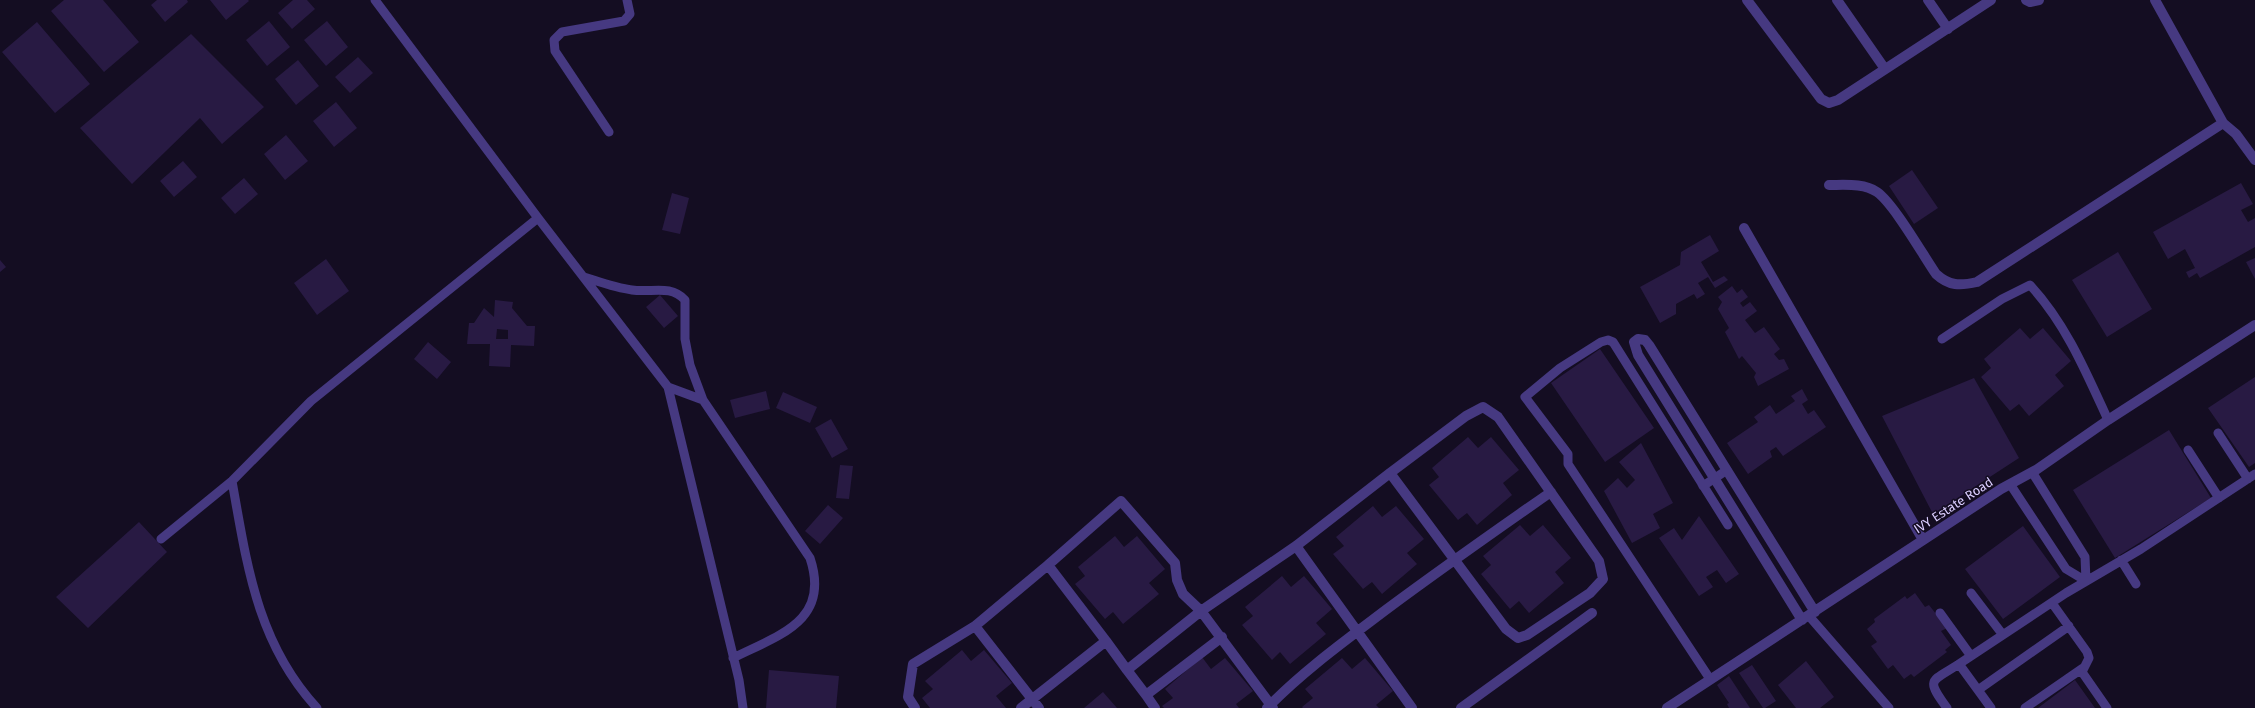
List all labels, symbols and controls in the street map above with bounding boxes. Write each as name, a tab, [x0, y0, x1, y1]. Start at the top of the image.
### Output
street label: IVY Estate Road	[1911, 474, 1996, 537]

